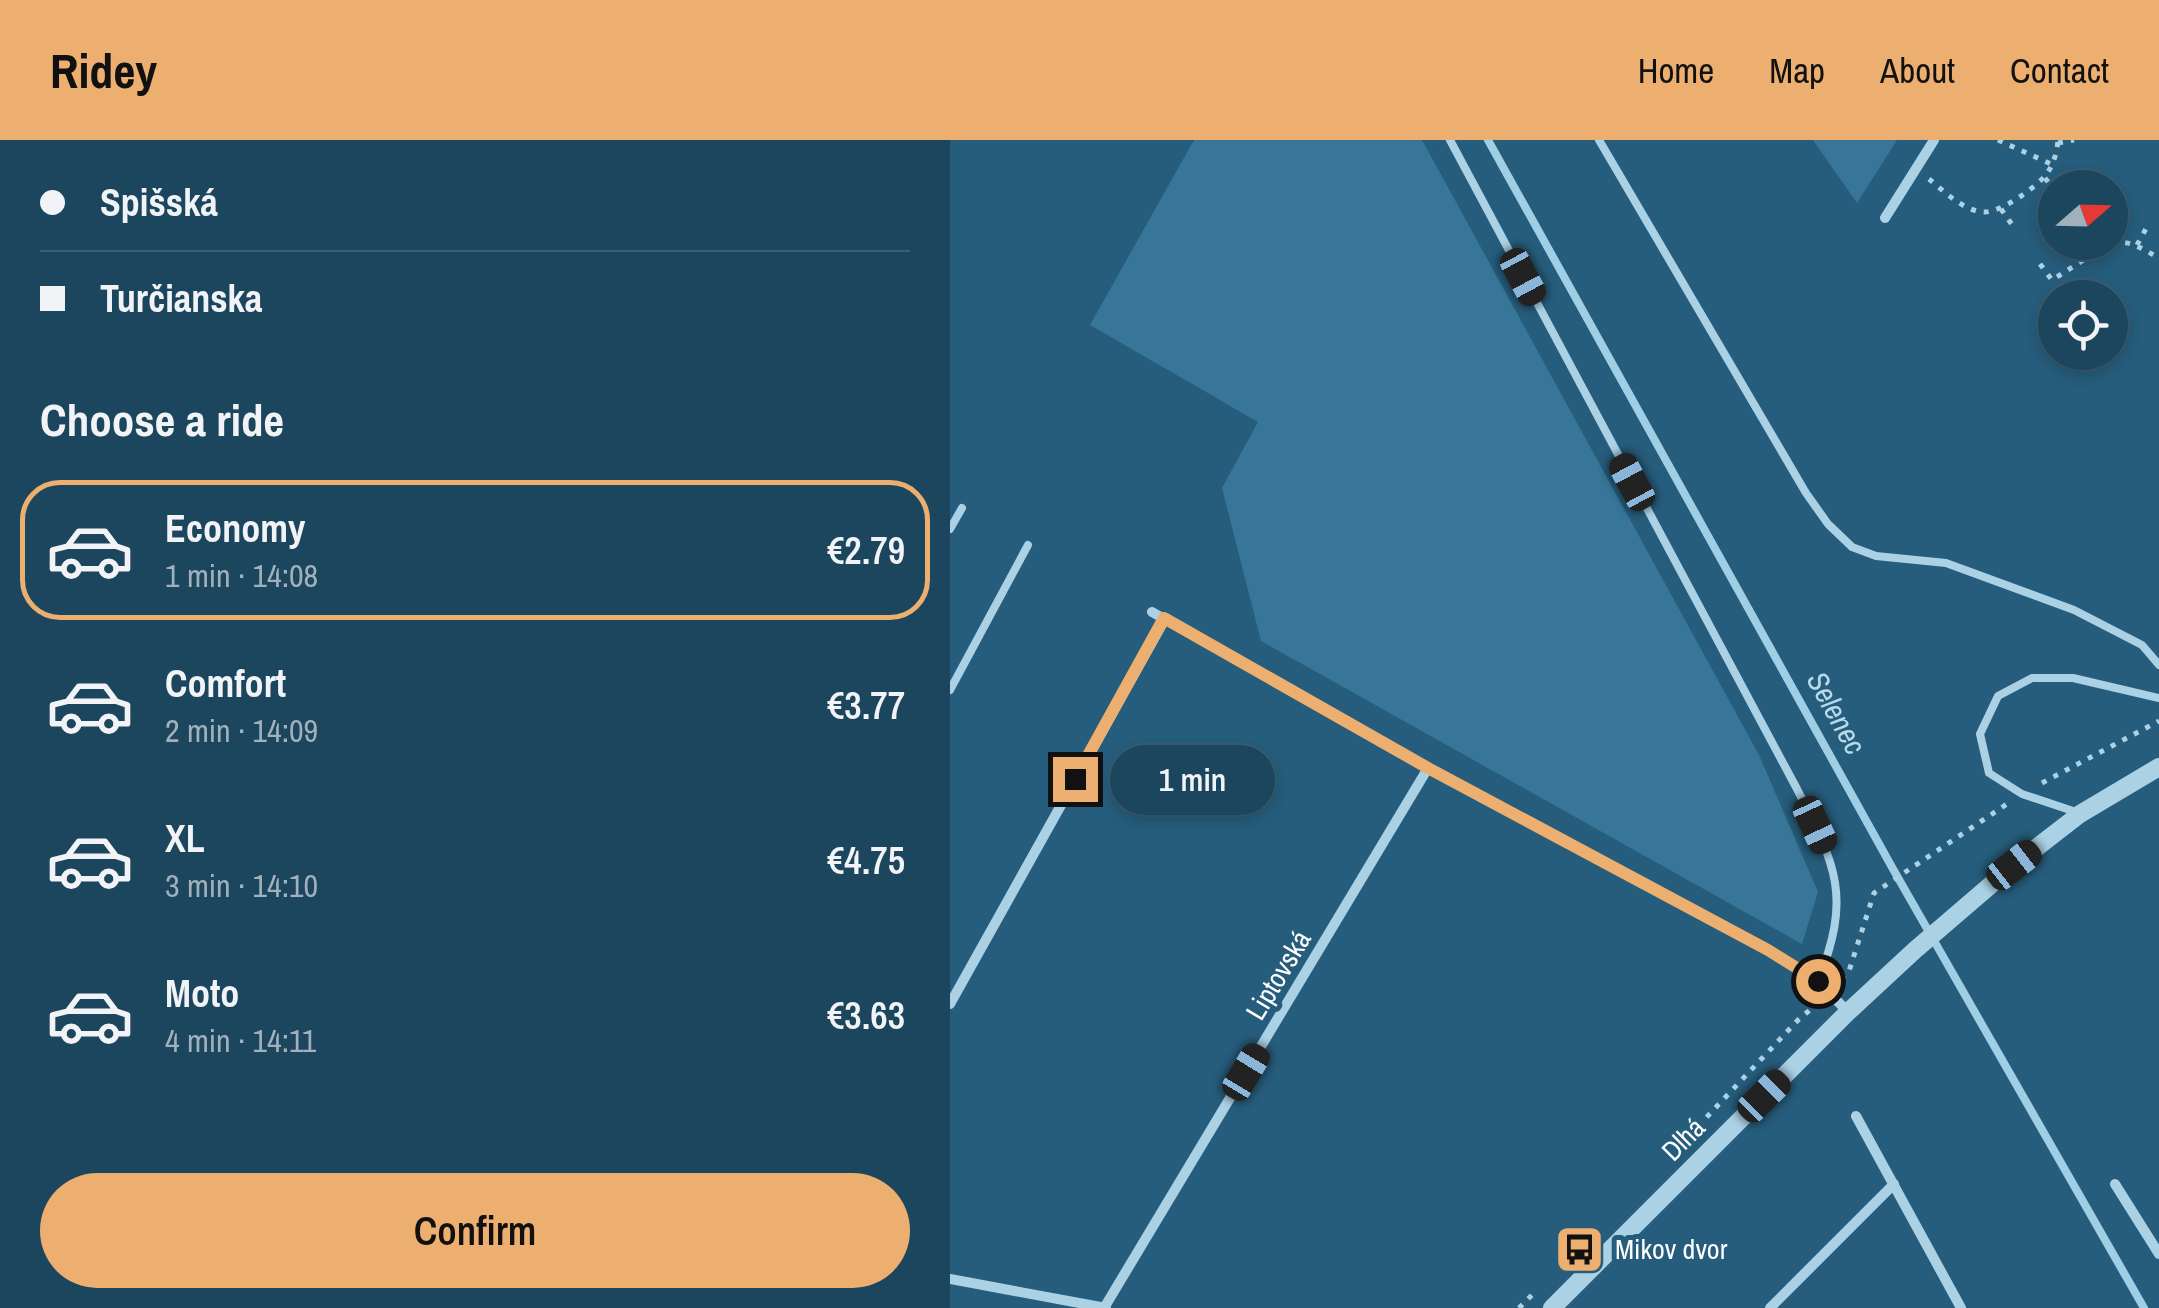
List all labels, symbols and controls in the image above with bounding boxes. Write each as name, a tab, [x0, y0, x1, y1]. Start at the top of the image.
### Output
text: Ridey	[50, 38, 157, 103]
text: Home	[1638, 47, 1714, 94]
text: Map	[1769, 47, 1825, 94]
text: About	[1880, 47, 1955, 94]
text: Contact	[2010, 47, 2109, 94]
north arrow	[2038, 170, 2128, 260]
map controls	[2038, 170, 2128, 370]
text: Spišská	[100, 177, 218, 228]
car	[1496, 243, 1550, 311]
text: Turčianska	[100, 273, 262, 324]
button: locate	[2038, 280, 2128, 370]
text: Choose a ride	[40, 389, 284, 450]
car	[1605, 448, 1659, 516]
text: Economy	[165, 503, 305, 554]
icon: car	[45, 505, 135, 595]
text: €2.79	[827, 525, 905, 576]
text: 1 min · 14:08	[165, 554, 318, 597]
text: Comfort	[165, 658, 286, 709]
icon: car	[45, 660, 135, 750]
water label: Selenec	[1798, 664, 1876, 761]
text: €3.77	[827, 680, 905, 731]
text: 2 min · 14:09	[165, 709, 318, 752]
callout: 1 min	[1110, 744, 1275, 814]
route end	[1053, 757, 1098, 802]
text: 1 min	[1159, 758, 1226, 801]
car	[1789, 791, 1841, 859]
text: XL	[165, 813, 205, 864]
icon: car	[45, 815, 135, 905]
text: €4.75	[827, 835, 905, 886]
car	[1981, 835, 2047, 895]
text: 3 min · 14:10	[165, 864, 318, 907]
street label: Liptovská	[1236, 923, 1320, 1027]
route start	[1796, 959, 1841, 1004]
text: Moto	[165, 968, 239, 1019]
icon: car	[45, 970, 135, 1060]
text: €3.63	[827, 990, 905, 1041]
text: 4 min · 14:11	[165, 1019, 316, 1062]
car	[1218, 1039, 1274, 1105]
car	[1732, 1064, 1796, 1128]
street label: Dlhá	[1653, 1109, 1713, 1169]
button: Confirm	[40, 1173, 910, 1288]
bus stop icon: Mikov dvor	[1554, 1223, 1606, 1275]
place label: Mikov dvor	[1615, 1230, 1728, 1268]

